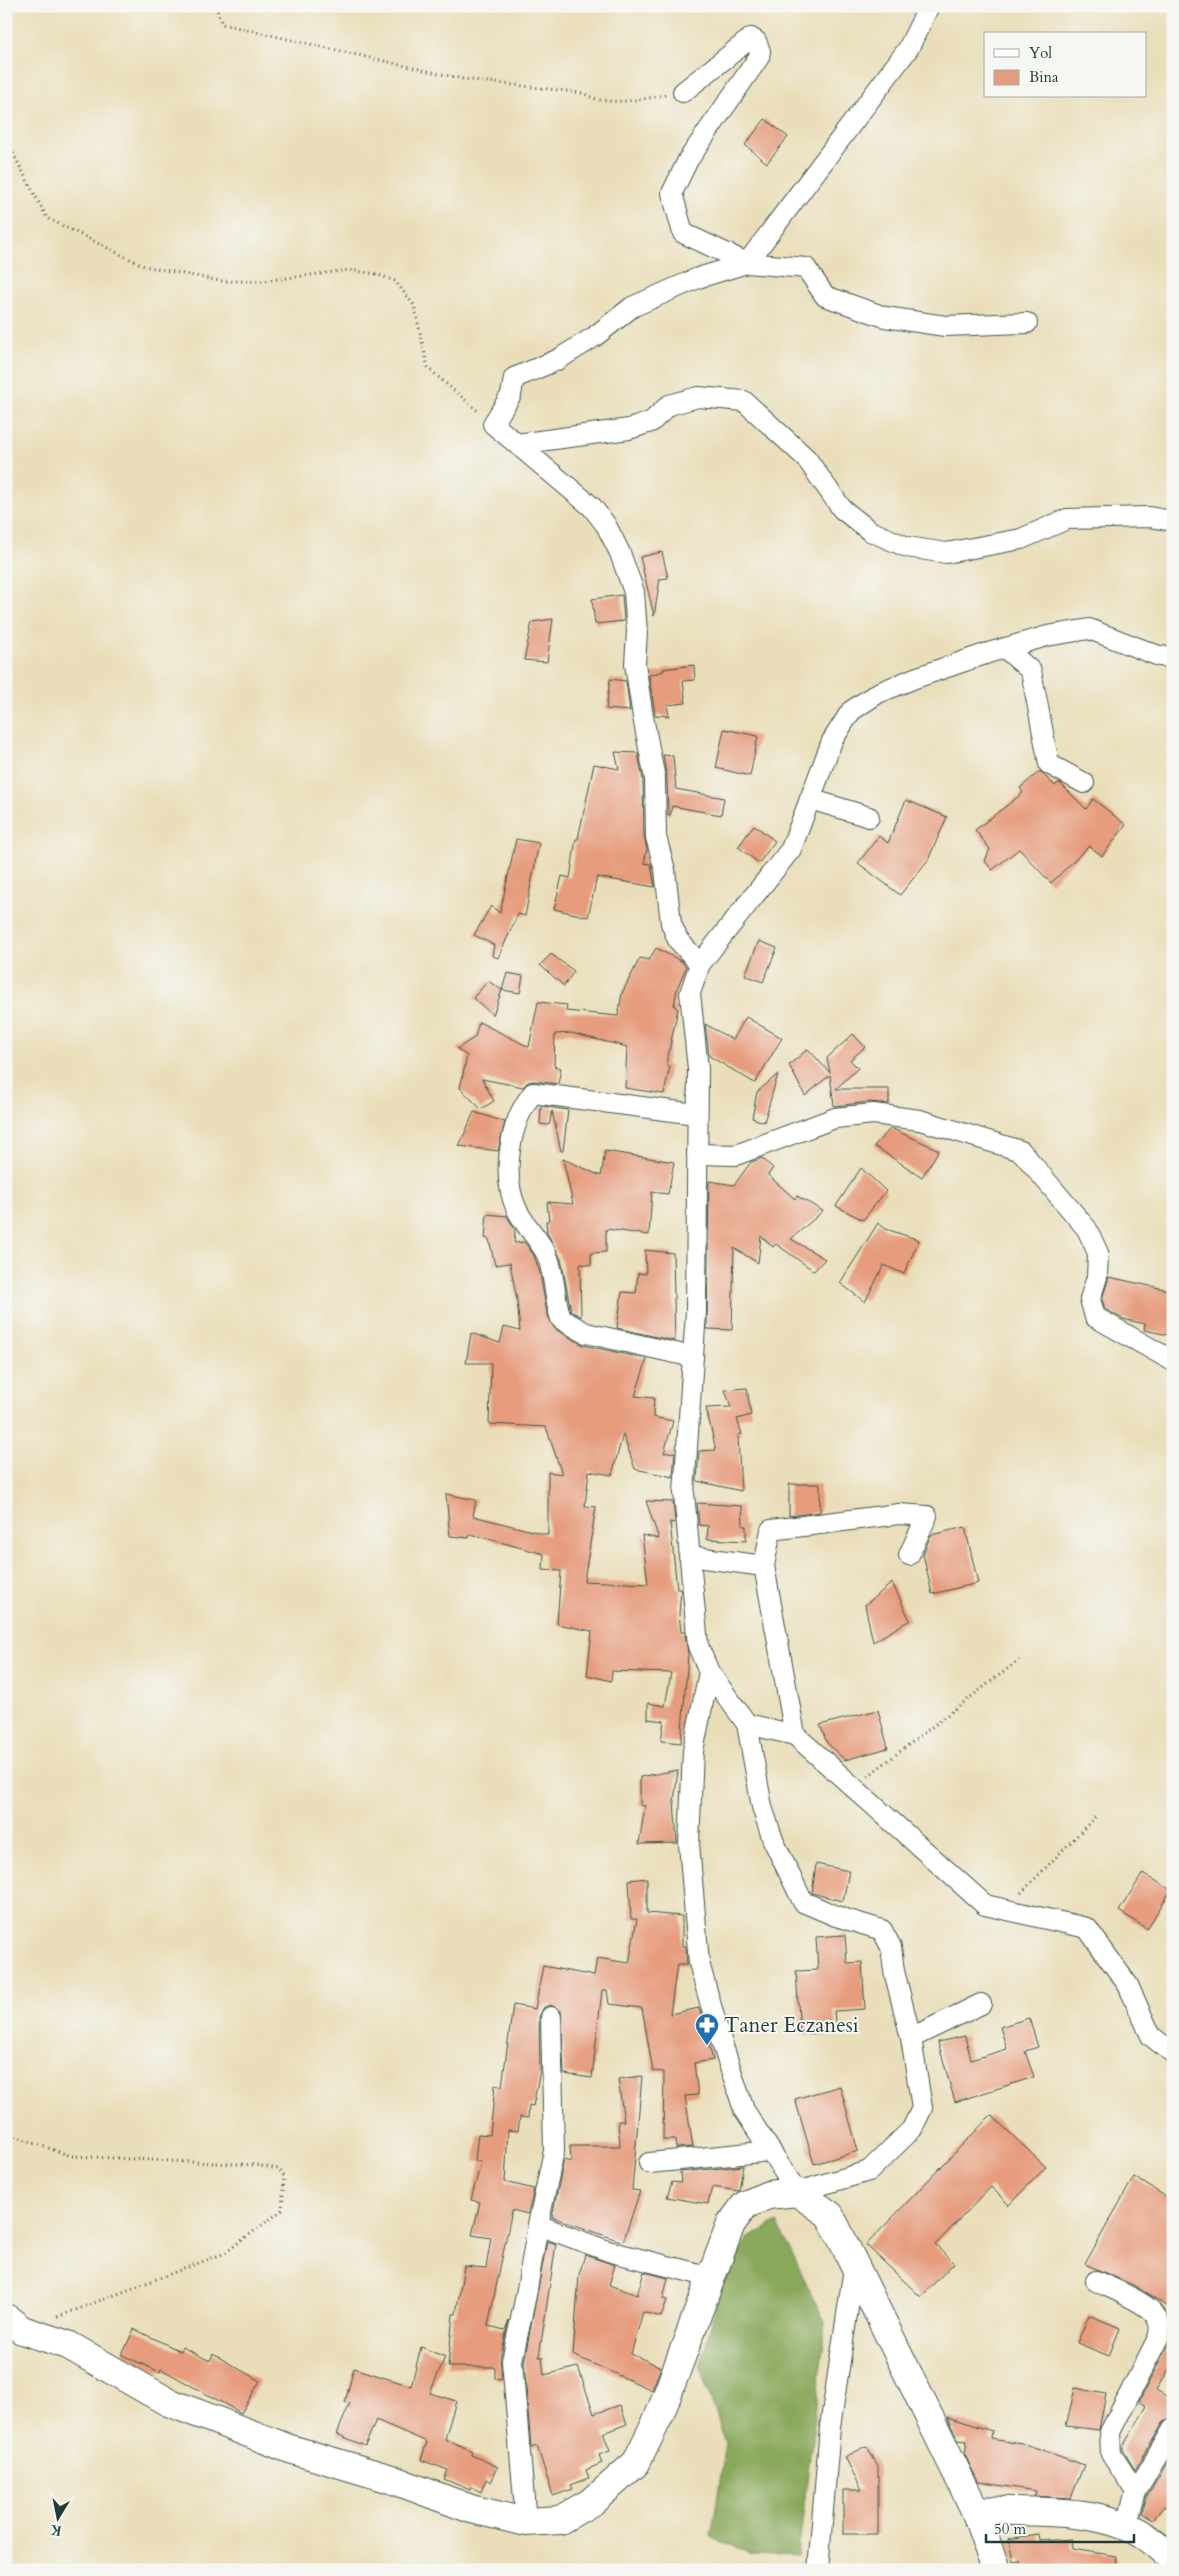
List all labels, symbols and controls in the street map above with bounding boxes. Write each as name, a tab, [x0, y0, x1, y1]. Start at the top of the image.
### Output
legend	[984, 32, 1146, 98]
text: Yol	[1029, 43, 1052, 63]
text: Bina	[1029, 67, 1059, 87]
place label: Taner Eczanesi	[724, 2011, 859, 2040]
pharmacy icon: Taner Eczanesi	[694, 2012, 720, 2046]
north arrow	[32, 2494, 82, 2544]
scale bar	[986, 2511, 1134, 2543]
text: 50 m	[994, 2519, 1026, 2539]
text: K	[48, 2520, 63, 2541]

